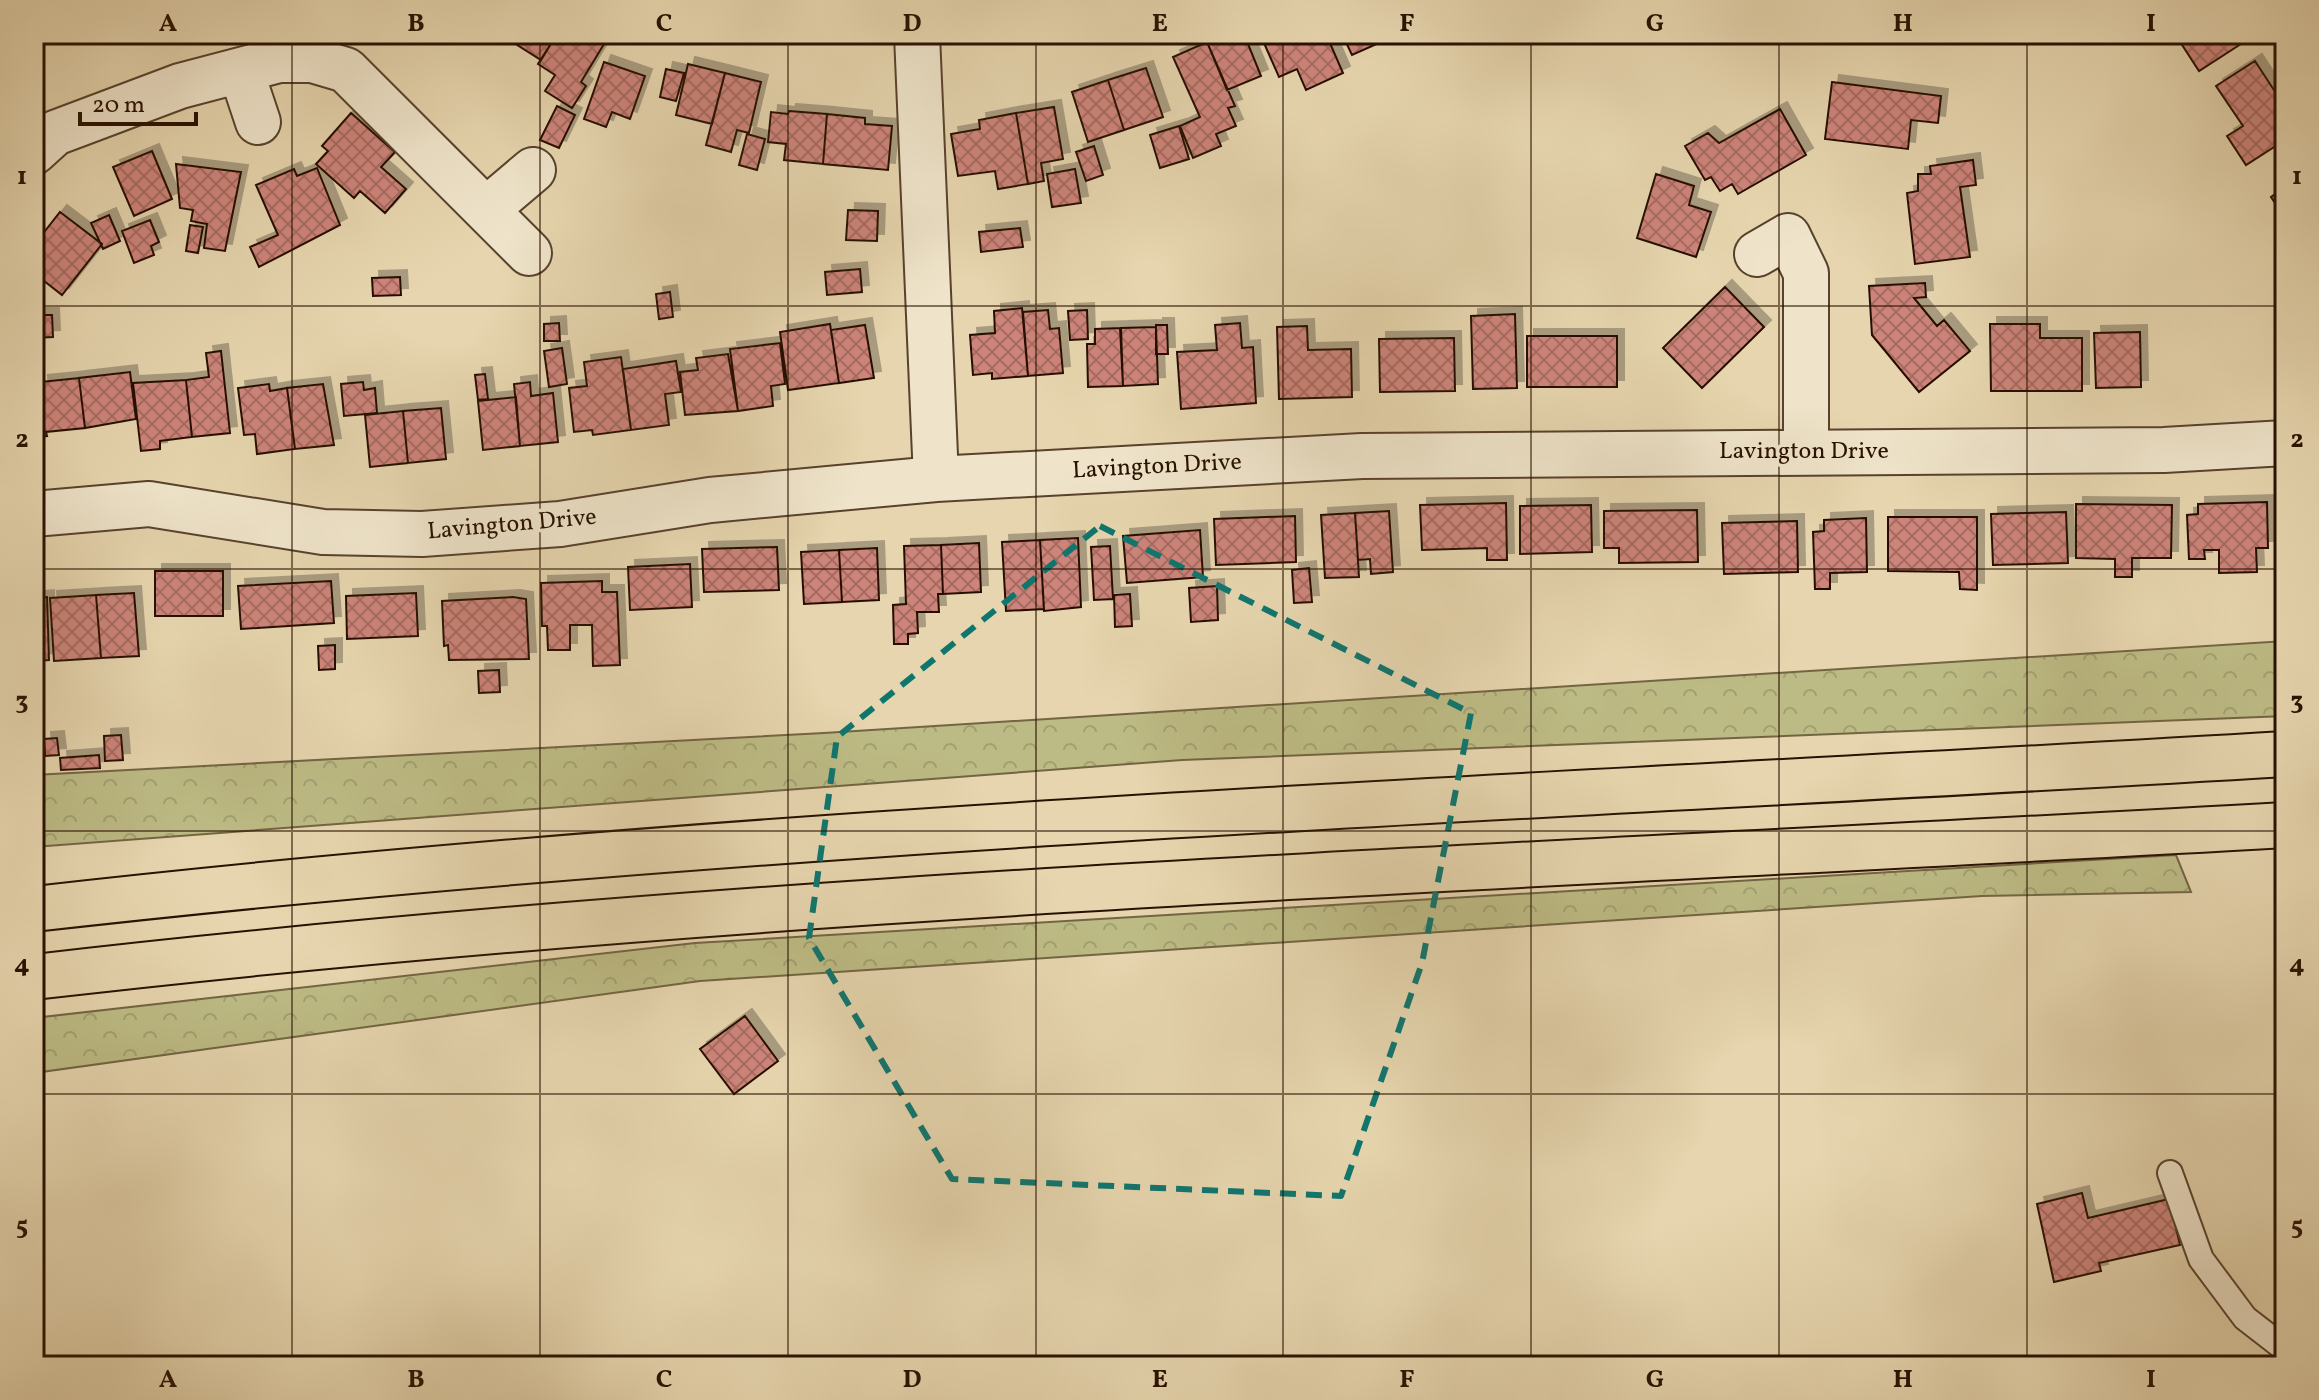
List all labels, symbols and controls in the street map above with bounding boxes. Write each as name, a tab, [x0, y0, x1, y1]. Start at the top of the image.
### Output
text: A	[159, 6, 178, 42]
text: B	[407, 6, 425, 42]
text: C	[656, 6, 672, 42]
text: D	[902, 6, 922, 42]
text: E	[1152, 6, 1168, 42]
text: F	[1399, 6, 1415, 42]
text: G	[1646, 6, 1664, 42]
text: H	[1893, 6, 1913, 42]
text: I	[2146, 6, 2156, 42]
scale bar	[80, 76, 196, 126]
text: 20 m	[92, 89, 145, 123]
text: 1	[17, 159, 27, 195]
text: 1	[2292, 159, 2302, 195]
text: 2	[15, 422, 29, 458]
text: 2	[2290, 422, 2304, 458]
street label: Lavington Drive	[1719, 435, 1889, 469]
street label: Lavington Drive	[1071, 446, 1243, 488]
street label: Lavington Drive	[426, 501, 598, 549]
text: 3	[15, 684, 29, 720]
text: 3	[2290, 684, 2304, 720]
text: 4	[14, 947, 30, 983]
text: 4	[2289, 947, 2305, 983]
text: 5	[16, 1209, 28, 1245]
text: 5	[2291, 1209, 2303, 1245]
text: A	[159, 1362, 178, 1398]
text: B	[407, 1362, 425, 1398]
text: C	[656, 1362, 672, 1398]
text: D	[902, 1362, 922, 1398]
text: E	[1152, 1362, 1168, 1398]
text: F	[1399, 1362, 1415, 1398]
text: G	[1646, 1362, 1664, 1398]
text: H	[1893, 1362, 1913, 1398]
text: I	[2146, 1362, 2156, 1398]

